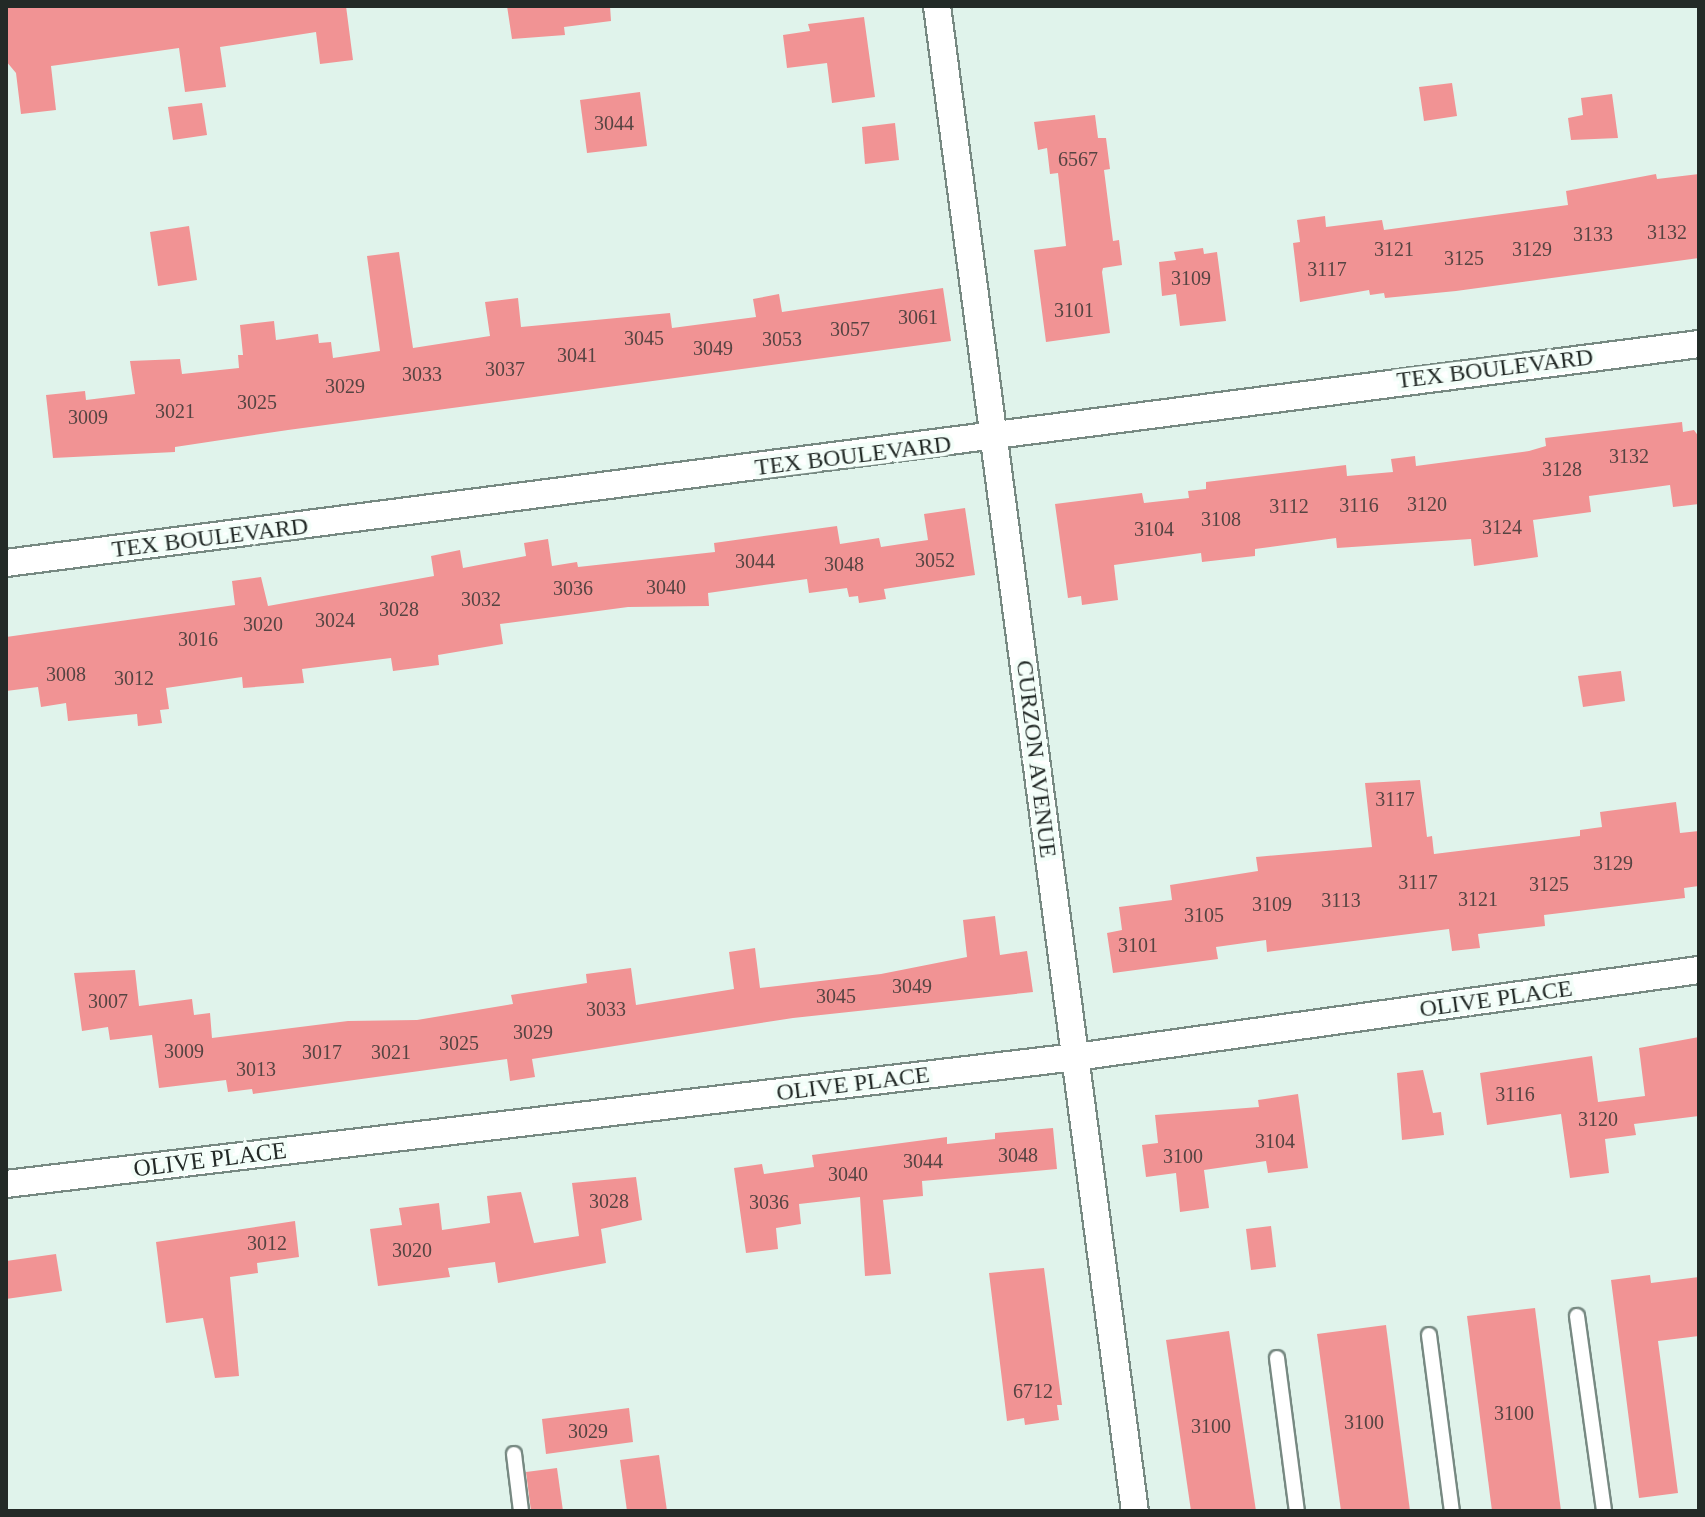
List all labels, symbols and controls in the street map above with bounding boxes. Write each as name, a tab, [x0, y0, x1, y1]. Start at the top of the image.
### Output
house number: 3044	[594, 111, 634, 135]
house number: 6567	[1058, 147, 1098, 171]
house number: 3132	[1647, 220, 1687, 244]
house number: 3133	[1573, 222, 1613, 246]
house number: 3121	[1374, 237, 1414, 261]
house number: 3129	[1512, 237, 1552, 261]
house number: 3125	[1444, 246, 1484, 270]
house number: 3117	[1307, 257, 1347, 281]
house number: 3109	[1171, 266, 1211, 290]
house number: 3101	[1054, 298, 1094, 322]
house number: 3061	[898, 305, 938, 329]
house number: 3057	[830, 317, 870, 341]
house number: 3045	[624, 326, 664, 350]
house number: 3053	[762, 327, 802, 351]
house number: 3049	[693, 336, 733, 360]
house number: 3041	[557, 343, 597, 367]
street label: TEX BOULEVARD	[1395, 343, 1595, 395]
house number: 3037	[485, 357, 525, 381]
house number: 3033	[402, 362, 442, 386]
house number: 3029	[325, 374, 365, 398]
house number: 3025	[237, 390, 277, 414]
house number: 3021	[155, 399, 195, 423]
house number: 3009	[68, 405, 108, 429]
street label: TEX BOULEVARD	[753, 430, 953, 482]
house number: 3132	[1609, 444, 1649, 468]
house number: 3128	[1542, 457, 1582, 481]
house number: 3120	[1407, 492, 1447, 516]
house number: 3116	[1339, 493, 1379, 517]
house number: 3112	[1269, 494, 1309, 518]
house number: 3108	[1201, 507, 1241, 531]
street label: TEX BOULEVARD	[110, 512, 310, 564]
house number: 3124	[1482, 515, 1522, 539]
house number: 3104	[1134, 517, 1174, 541]
house number: 3052	[915, 548, 955, 572]
house number: 3044	[735, 549, 775, 573]
house number: 3048	[824, 552, 864, 576]
house number: 3040	[646, 575, 686, 599]
house number: 3036	[553, 576, 593, 600]
house number: 3032	[461, 587, 501, 611]
house number: 3028	[379, 597, 419, 621]
house number: 3024	[315, 608, 355, 632]
house number: 3020	[243, 612, 283, 636]
house number: 3016	[178, 627, 218, 651]
street label: CURZON AVENUE	[1010, 658, 1062, 860]
house number: 3008	[46, 662, 86, 686]
house number: 3012	[114, 666, 154, 690]
house number: 3117	[1375, 787, 1415, 811]
house number: 3129	[1593, 851, 1633, 875]
house number: 3117	[1398, 870, 1438, 894]
house number: 3125	[1529, 872, 1569, 896]
house number: 3121	[1458, 887, 1498, 911]
house number: 3113	[1321, 888, 1361, 912]
house number: 3109	[1252, 892, 1292, 916]
house number: 3105	[1184, 903, 1224, 927]
house number: 3101	[1118, 933, 1158, 957]
house number: 3049	[892, 974, 932, 998]
street label: OLIVE PLACE	[1418, 974, 1574, 1024]
house number: 3045	[816, 984, 856, 1008]
house number: 3007	[88, 989, 128, 1013]
house number: 3033	[586, 997, 626, 1021]
house number: 3029	[513, 1020, 553, 1044]
house number: 3025	[439, 1031, 479, 1055]
house number: 3009	[164, 1039, 204, 1063]
house number: 3017	[302, 1040, 342, 1064]
house number: 3021	[371, 1040, 411, 1064]
house number: 3013	[236, 1057, 276, 1081]
street label: OLIVE PLACE	[775, 1060, 931, 1108]
house number: 3116	[1495, 1082, 1535, 1106]
house number: 3120	[1578, 1107, 1618, 1131]
house number: 3104	[1255, 1129, 1295, 1153]
street label: OLIVE PLACE	[132, 1136, 288, 1184]
house number: 3048	[998, 1143, 1038, 1167]
house number: 3100	[1163, 1144, 1203, 1168]
house number: 3044	[903, 1149, 943, 1173]
house number: 3040	[828, 1162, 868, 1186]
house number: 3028	[589, 1189, 629, 1213]
house number: 3036	[749, 1190, 789, 1214]
house number: 3012	[247, 1231, 287, 1255]
house number: 3020	[392, 1238, 432, 1262]
house number: 6712	[1013, 1379, 1053, 1403]
house number: 3100	[1494, 1401, 1534, 1425]
house number: 3100	[1344, 1410, 1384, 1434]
house number: 3100	[1191, 1414, 1231, 1438]
house number: 3029	[568, 1419, 608, 1443]

